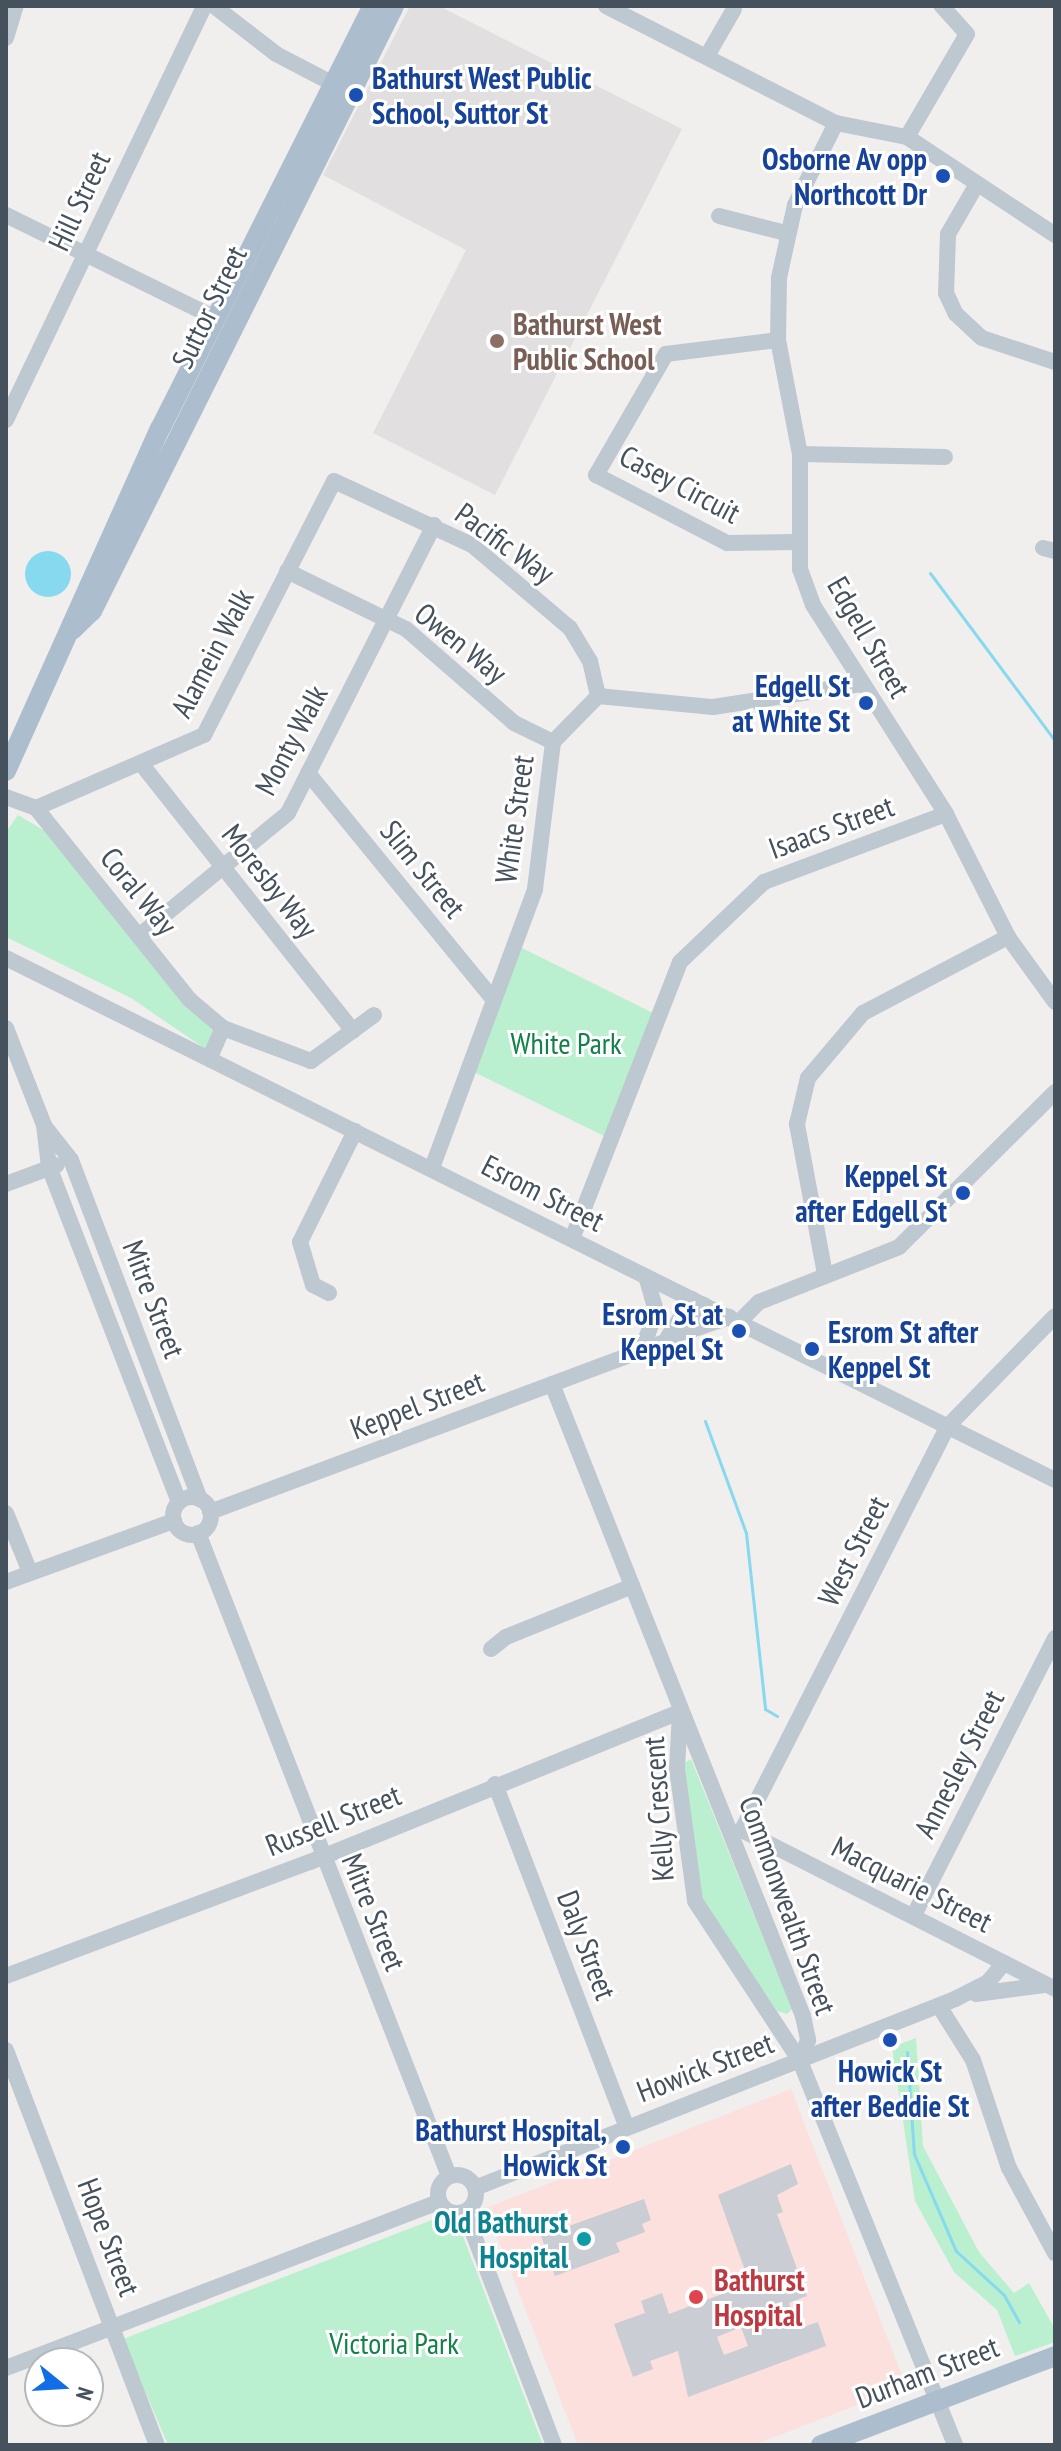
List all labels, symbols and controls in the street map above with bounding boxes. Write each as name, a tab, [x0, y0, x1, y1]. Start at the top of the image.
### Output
place label: Bathurst West Public School, Suttor St	[372, 60, 592, 130]
marker: Bathurst West Public School, Suttor St	[347, 86, 365, 104]
place label: Osborne Av opp Northcott Dr	[760, 141, 927, 212]
street label: Hill Street	[40, 146, 118, 256]
marker: Osborne Av opp Northcott Dr	[934, 167, 952, 185]
street label: Suttor Street	[164, 240, 254, 374]
place label: Bathurst West Public School	[513, 306, 662, 376]
marker: Bathurst West Public School	[488, 332, 506, 350]
street label: Casey Circuit	[613, 437, 747, 531]
street label: Pacific Way	[448, 495, 562, 591]
street label: Edgell Street	[820, 570, 918, 704]
street label: Alamein Walk	[163, 582, 261, 724]
street label: Owen Way	[408, 595, 514, 691]
place label: Edgell St at White St	[731, 668, 850, 738]
street label: Monty Walk	[247, 678, 335, 802]
marker: Edgell St at White St	[857, 694, 875, 712]
street label: White Street	[487, 753, 541, 885]
street label: Isaacs Street	[764, 788, 898, 866]
street label: Slim Street	[373, 813, 473, 925]
street label: Moresby Way	[214, 816, 326, 946]
street label: Coral Way	[93, 840, 185, 942]
park label: White Park	[510, 1025, 622, 1061]
street label: Esrom Street	[476, 1147, 610, 1239]
place label: Keppel St after Edgell St	[795, 1158, 947, 1228]
marker: Keppel St after Edgell St	[954, 1184, 972, 1202]
street label: Mitre Street	[115, 1235, 193, 1363]
place label: Esrom St at Keppel St	[602, 1296, 723, 1366]
place label: Esrom St after Keppel St	[828, 1314, 978, 1384]
marker: Esrom St at Keppel St	[730, 1322, 748, 1340]
marker: Esrom St after Keppel St	[803, 1340, 821, 1358]
street label: Keppel Street	[345, 1363, 489, 1447]
street label: West Street	[810, 1490, 896, 1612]
street label: Annesley Street	[906, 1684, 1012, 1844]
street label: Kelly Crescent	[635, 1735, 681, 1883]
street label: Russell Street	[260, 1777, 406, 1863]
street label: Commonwealth Street	[732, 1791, 844, 2019]
street label: Macquarie Street	[826, 1828, 998, 1940]
street label: Mitre Street	[334, 1848, 414, 1976]
street label: Daly Street	[550, 1885, 624, 2005]
street label: Howick Street	[631, 2024, 779, 2110]
marker: Howick St after Beddie St	[881, 2031, 899, 2049]
place label: Howick St after Beddie St	[811, 2053, 969, 2124]
place label: Bathurst Hospital, Howick St	[415, 2112, 607, 2182]
marker: Bathurst Hospital, Howick St	[614, 2138, 632, 2156]
street label: Hope Street	[70, 2173, 148, 2301]
place label: Old Bathurst Hospital	[434, 2204, 568, 2274]
marker: Old Bathurst Hospital	[575, 2230, 593, 2248]
place label: Bathurst Hospital	[714, 2262, 805, 2332]
marker: Bathurst Hospital	[685, 2286, 707, 2308]
park label: Victoria Park	[329, 2325, 459, 2361]
street label: Durham Street	[850, 2328, 1004, 2416]
north arrow	[24, 2347, 104, 2427]
text: N	[70, 2384, 100, 2404]

